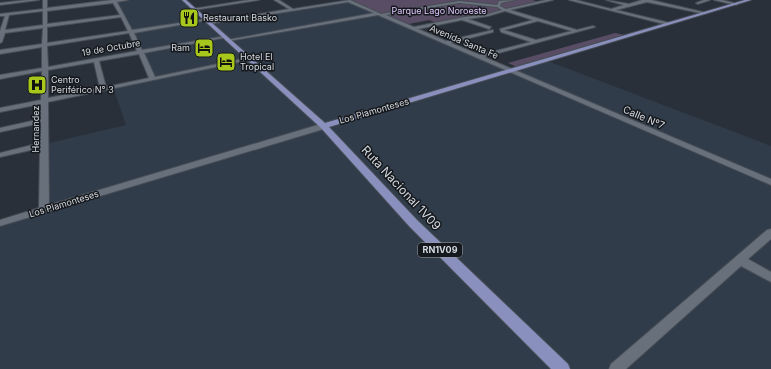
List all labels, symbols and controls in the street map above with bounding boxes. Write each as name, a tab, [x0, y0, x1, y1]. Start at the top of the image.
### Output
park label: Parque Lago Noroeste	[391, 5, 487, 16]
restaurant icon: Restaurant Basko	[178, 7, 200, 29]
place label: Restaurant Basko	[203, 12, 277, 23]
street label: Avenida Santa Fe	[428, 22, 500, 61]
street label: 19 de Octubre	[81, 37, 141, 58]
hotel icon: Ram	[193, 37, 215, 59]
place label: Ram	[171, 42, 190, 53]
hotel icon: Hotel El Tropical	[215, 51, 237, 73]
place label: Hotel El Tropical	[240, 51, 274, 72]
hospital icon: Centro Periférico N° 3	[26, 74, 48, 96]
place label: Centro Periférico N° 3	[51, 74, 114, 95]
street label: Los Piamonteses	[338, 95, 410, 126]
street label: Calle Nº7	[621, 103, 667, 131]
street label: Hernandez	[30, 106, 41, 152]
street label: Ruta Nacional 1V09	[358, 142, 444, 233]
street label: Los Piamonteses	[28, 188, 100, 219]
road number: RN1V09	[418, 243, 462, 257]

